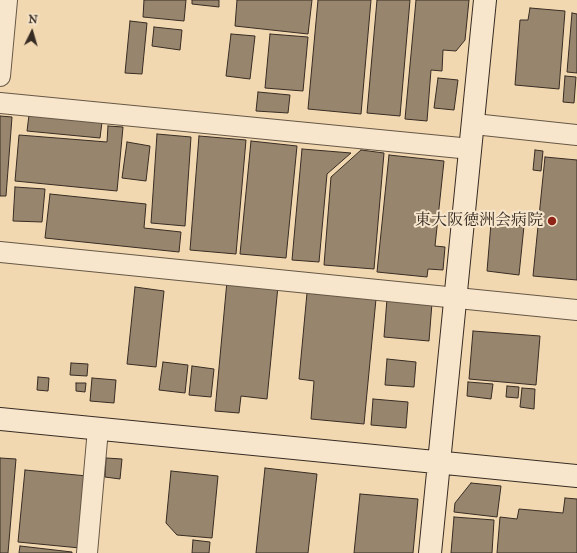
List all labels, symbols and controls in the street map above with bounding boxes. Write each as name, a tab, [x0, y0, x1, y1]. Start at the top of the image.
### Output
north arrow	[12, 12, 52, 52]
text: N	[28, 13, 38, 26]
place label: 東大阪徳洲会病院	[415, 211, 543, 231]
marker: 東大阪徳洲会病院	[546, 215, 558, 227]

